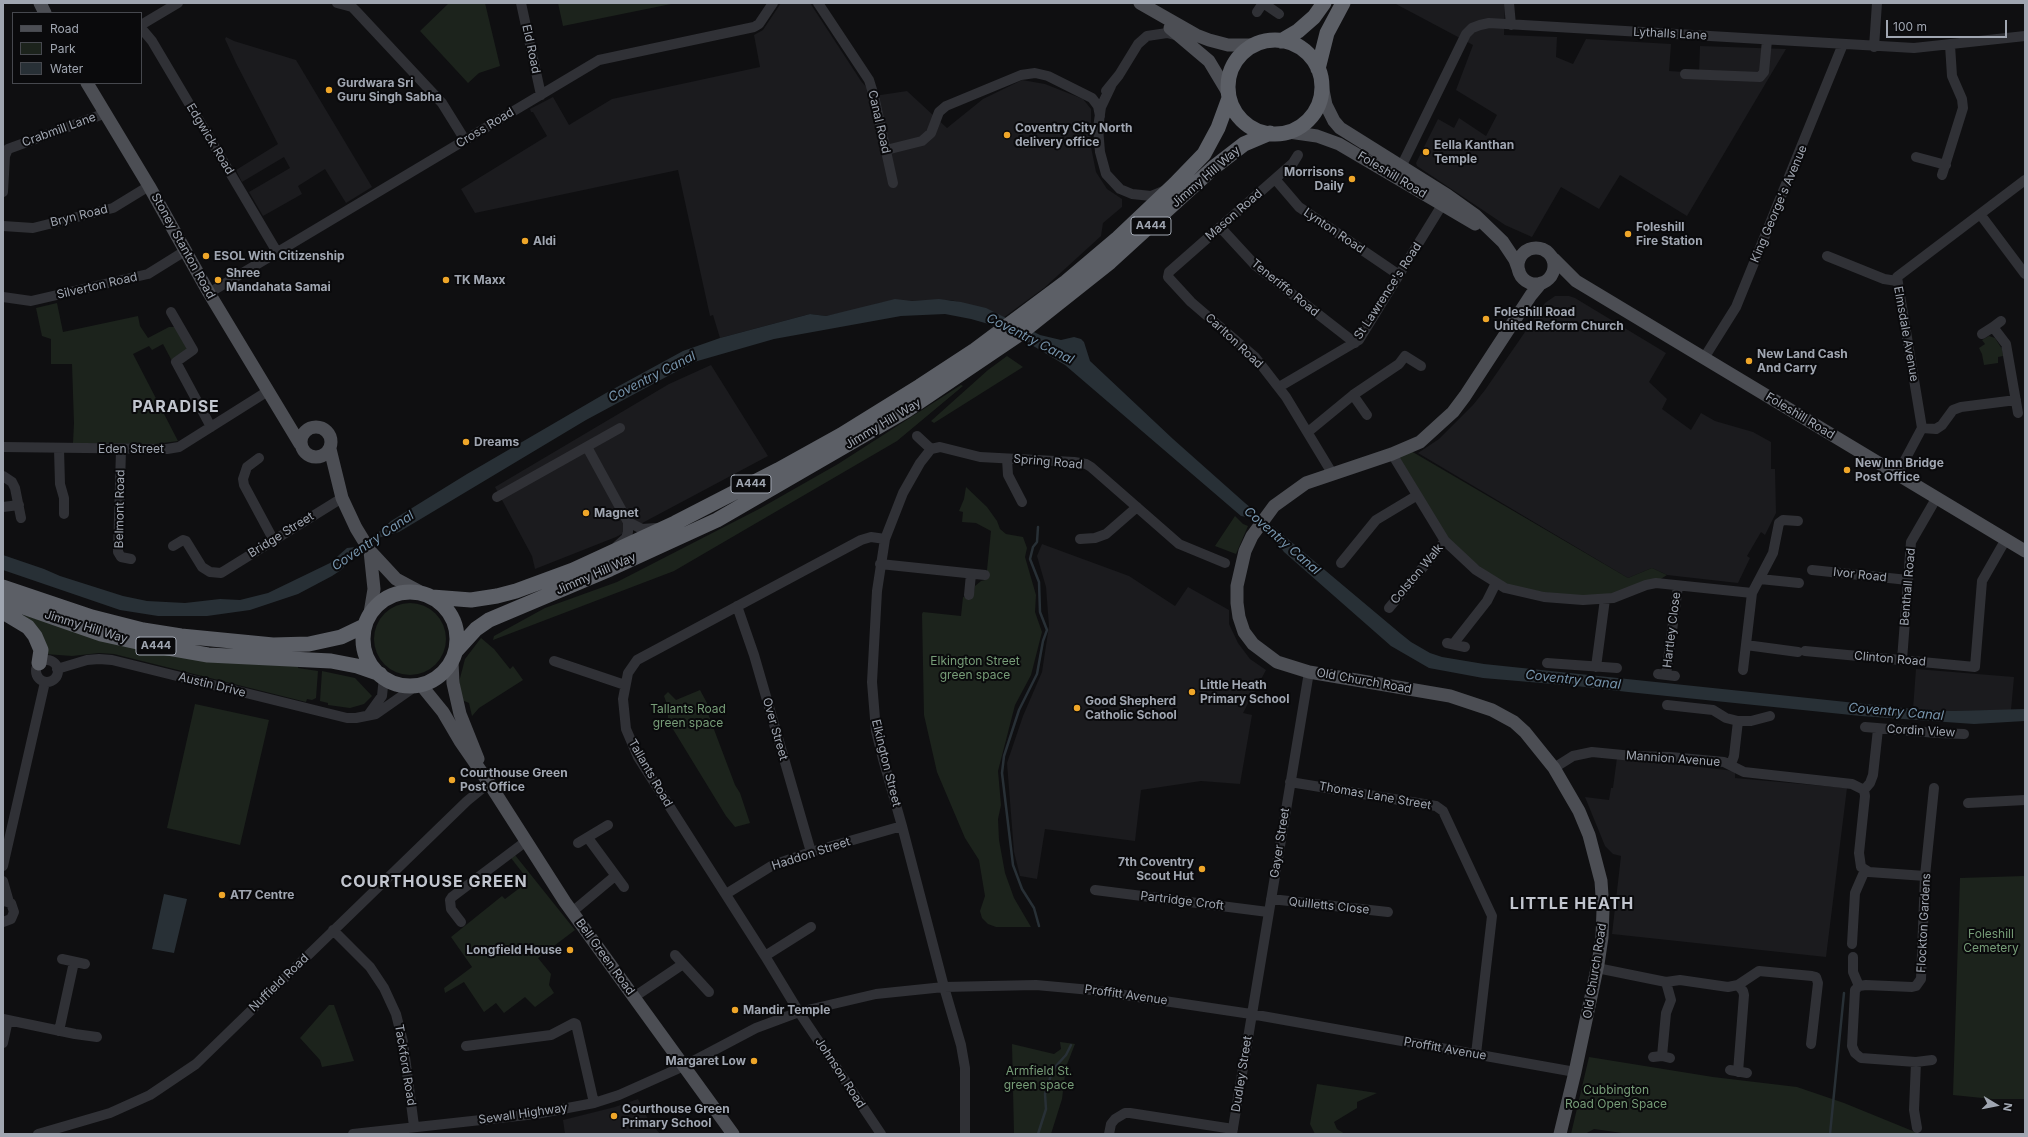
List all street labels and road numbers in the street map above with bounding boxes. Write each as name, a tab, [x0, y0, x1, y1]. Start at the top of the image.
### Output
street label: Eld Road	[519, 23, 543, 75]
street label: Lythalls Lane	[1633, 25, 1707, 43]
street label: Canal Road	[865, 89, 893, 155]
street label: Edgwick Road	[183, 101, 237, 177]
street label: Cross Road	[453, 105, 517, 151]
street label: Crabmill Lane	[20, 110, 98, 150]
street label: Jimmy Hill Way	[1169, 143, 1243, 211]
street label: King George's Avenue	[1748, 143, 1810, 265]
street label: Foleshill Road	[1355, 149, 1429, 201]
street label: Mason Road	[1203, 186, 1265, 244]
street label: Stoney Stanton Road	[148, 191, 218, 301]
street label: Bryn Road	[49, 202, 109, 230]
street label: Lynton Road	[1301, 205, 1367, 257]
road number: A444	[1131, 217, 1171, 235]
street label: St Lawrence's Road	[1351, 240, 1425, 342]
street label: Teneriffe Road	[1248, 256, 1322, 320]
street label: Silverton Road	[55, 270, 139, 302]
street label: Elmsdale Avenue	[1891, 285, 1921, 383]
street label: Carlton Road	[1202, 311, 1266, 371]
street label: Foleshill Road	[1763, 390, 1837, 442]
street label: Jimmy Hill Way	[842, 396, 924, 452]
street label: Eden Street	[98, 442, 164, 456]
street label: Spring Road	[1013, 452, 1083, 472]
street label: Belmont Road	[112, 469, 128, 549]
road number: A444	[731, 475, 771, 493]
street label: Bridge Street	[246, 509, 316, 561]
street label: Colston Walk	[1388, 541, 1446, 607]
street label: Benthall Road	[1897, 548, 1919, 626]
street label: Jimmy Hill Way	[554, 550, 638, 598]
street label: Ivor Road	[1832, 565, 1888, 585]
street label: Hartley Close	[1660, 591, 1684, 669]
street label: Jimmy Hill Way	[43, 608, 129, 646]
road number: A444	[136, 637, 176, 655]
street label: Clinton Road	[1853, 649, 1927, 669]
street label: Old Church Road	[1315, 666, 1413, 696]
street label: Austin Drive	[177, 670, 247, 700]
street label: Over Street	[759, 696, 791, 762]
street label: Elkington Street	[868, 718, 904, 808]
street label: Cordin View	[1886, 722, 1956, 740]
street label: Tallants Road	[625, 737, 675, 809]
street label: Mannion Avenue	[1625, 749, 1721, 769]
street label: Thomas Lane Street	[1318, 779, 1432, 813]
street label: Gayer Street	[1267, 807, 1293, 879]
street label: Haddon Street	[770, 835, 852, 873]
street label: Flockton Gardens	[1914, 873, 1934, 973]
street label: Partridge Croft	[1139, 889, 1225, 913]
street label: Quilletts Close	[1288, 895, 1370, 917]
street label: Bell Green Road	[573, 916, 637, 998]
street label: Old Church Road	[1580, 922, 1610, 1020]
street label: Nuffield Road	[246, 951, 312, 1015]
street label: Proffitt Avenue	[1084, 982, 1168, 1008]
street label: Tackford Road	[391, 1023, 419, 1107]
street label: Johnson Road	[812, 1035, 868, 1111]
street label: Dudley Street	[1229, 1035, 1255, 1113]
street label: Proffitt Avenue	[1403, 1035, 1487, 1063]
street label: Sewall Highway	[478, 1101, 568, 1127]

